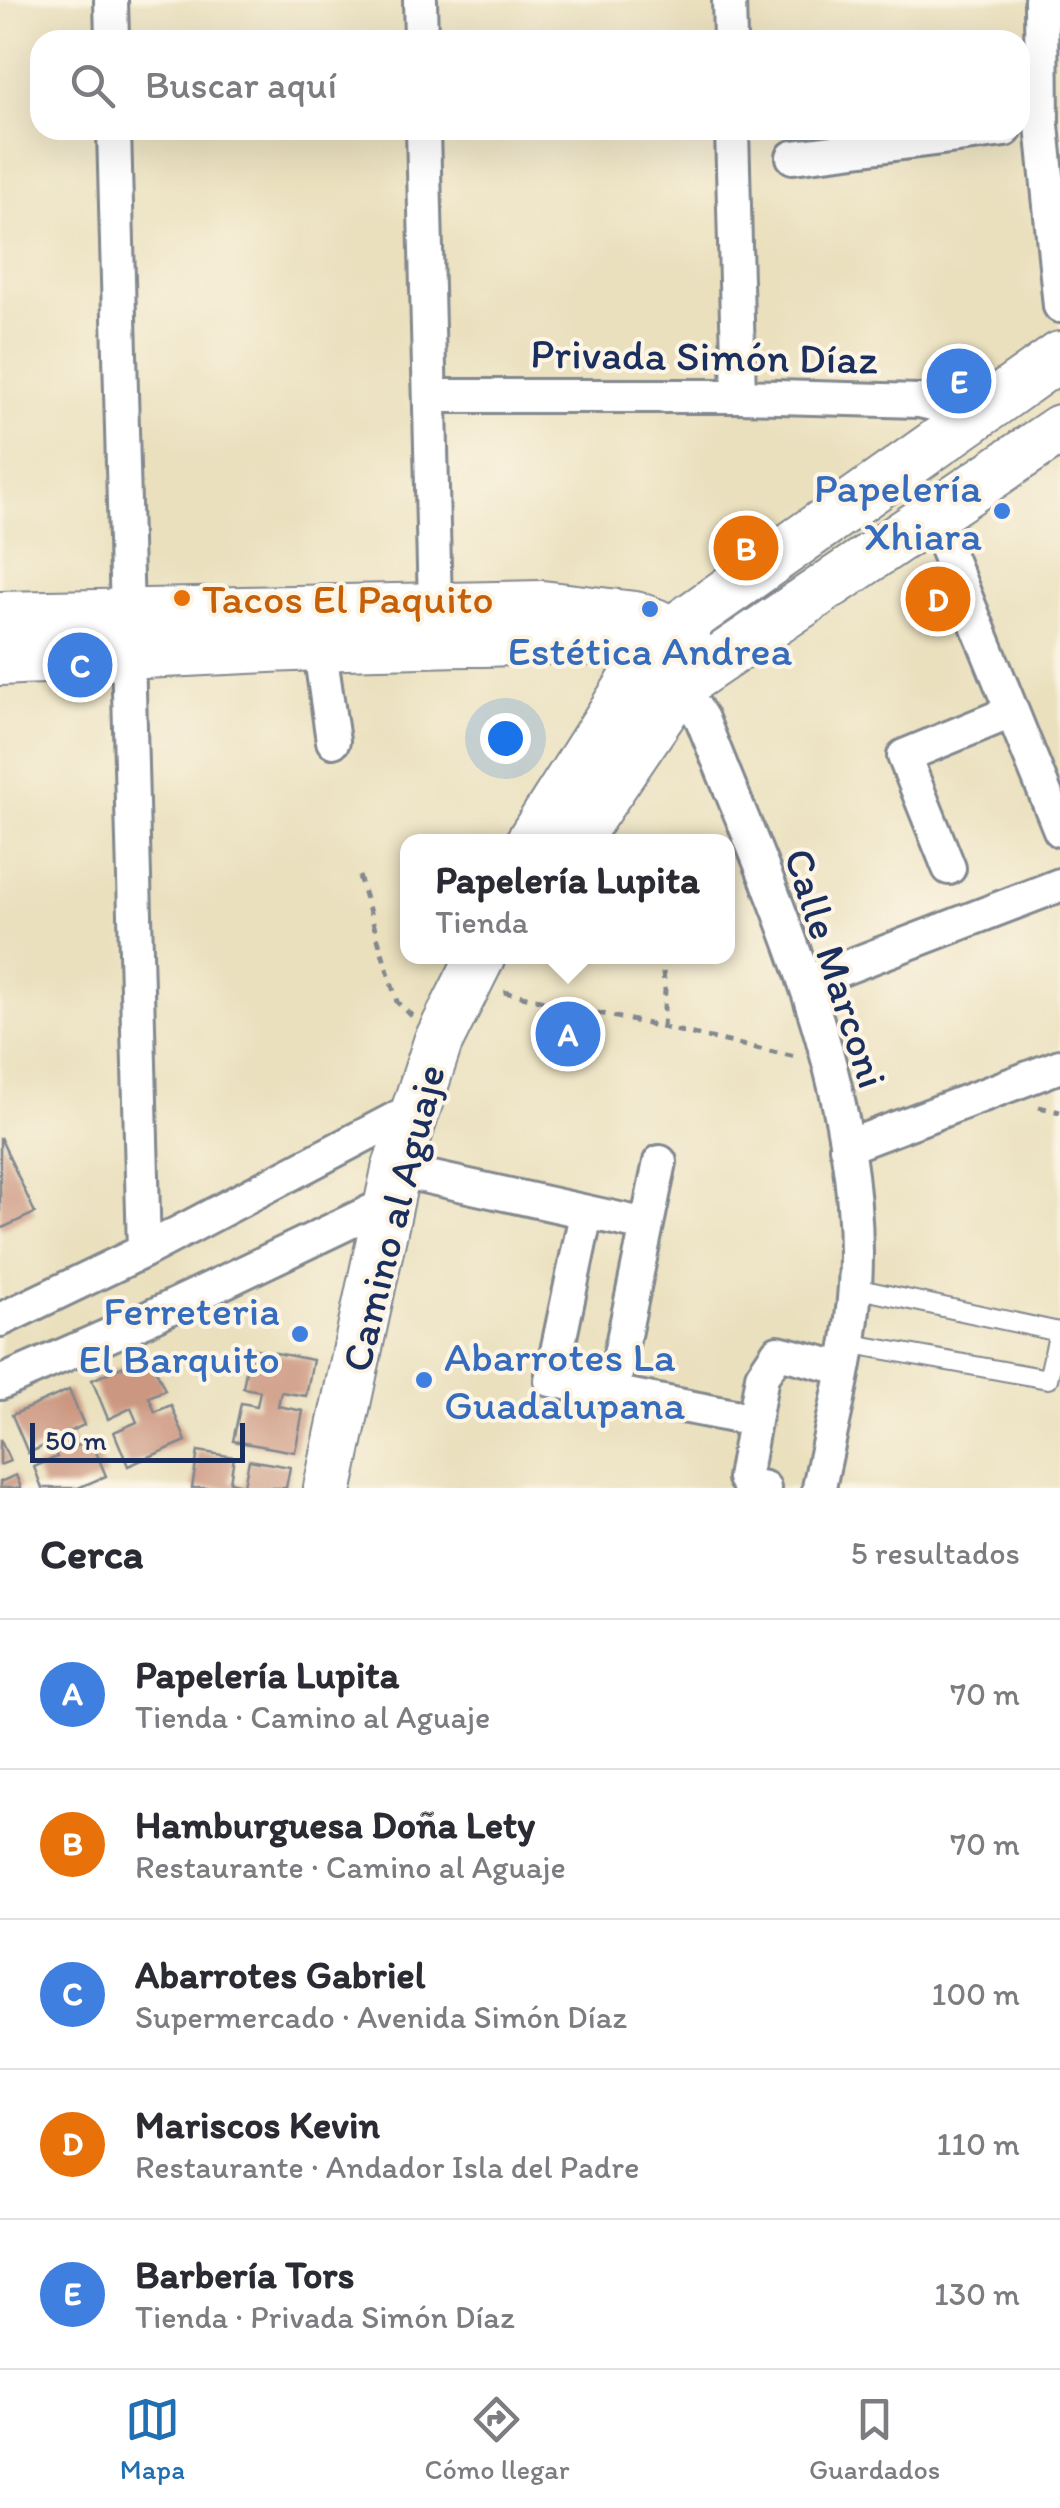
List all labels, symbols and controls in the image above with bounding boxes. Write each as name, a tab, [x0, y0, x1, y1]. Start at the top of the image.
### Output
search box	[30, 30, 1030, 140]
icon: search	[65, 58, 120, 113]
text: Buscar aquí	[145, 62, 337, 108]
street label: Privada Simón Díaz	[530, 327, 878, 385]
pin: E	[926, 344, 992, 418]
place label: Papelería Xhiara	[814, 462, 982, 561]
marker: Papelería Xhiara	[991, 500, 1013, 522]
pin: B	[714, 510, 778, 586]
pin: D	[906, 562, 970, 636]
place label: Tacos El Paquito	[202, 573, 494, 624]
marker: Tacos El Paquito	[171, 587, 193, 609]
marker: Estética Andrea	[639, 598, 661, 620]
place label: Estética Andrea	[508, 625, 793, 676]
pin: C	[48, 628, 112, 702]
your location	[480, 713, 531, 764]
popup	[400, 834, 735, 964]
street label: Calle Marconi	[773, 842, 899, 1094]
text: Papelería Lupita	[435, 857, 700, 903]
text: Tienda	[435, 903, 528, 941]
pin: A	[536, 996, 600, 1072]
street label: Camino al Aguaje	[330, 1059, 456, 1377]
place label: Ferreteria El Barquito	[78, 1285, 280, 1384]
marker: Ferreteria El Barquito	[289, 1323, 311, 1345]
place label: Abarrotes La Guadalupana	[444, 1331, 686, 1430]
marker: Abarrotes La Guadalupana	[413, 1369, 435, 1391]
scale bar	[30, 1418, 245, 1462]
text: 50 m	[45, 1423, 107, 1457]
text: Cerca	[40, 1528, 144, 1579]
text: 5 resultados	[851, 1534, 1020, 1572]
text: Papelería Lupita	[135, 1652, 399, 1698]
text: A	[62, 1675, 83, 1713]
text: 70 m	[950, 1675, 1020, 1713]
text: Tienda · Camino al Aguaje	[135, 1698, 490, 1736]
text: Hamburguesa Doña Lety	[135, 1802, 535, 1848]
text: B	[62, 1825, 83, 1863]
text: 70 m	[950, 1825, 1020, 1863]
text: Restaurante · Camino al Aguaje	[135, 1848, 566, 1886]
text: Abarrotes Gabriel	[135, 1952, 425, 1998]
text: C	[62, 1975, 83, 2013]
text: 100 m	[932, 1975, 1020, 2013]
text: Supermercado · Avenida Simón Díaz	[135, 1998, 627, 2036]
text: Mariscos Kevin	[135, 2102, 380, 2148]
text: D	[62, 2125, 83, 2163]
text: 110 m	[936, 2125, 1020, 2163]
text: Restaurante · Andador Isla del Padre	[135, 2148, 639, 2186]
text: Barbería Tors	[135, 2252, 354, 2298]
text: E	[64, 2275, 81, 2313]
text: 130 m	[934, 2275, 1020, 2313]
text: Tienda · Privada Simón Díaz	[135, 2298, 515, 2336]
tab: Mapa	[120, 2392, 185, 2486]
tab: Cómo llegar	[424, 2392, 569, 2486]
tab: Guardados	[809, 2392, 940, 2486]

